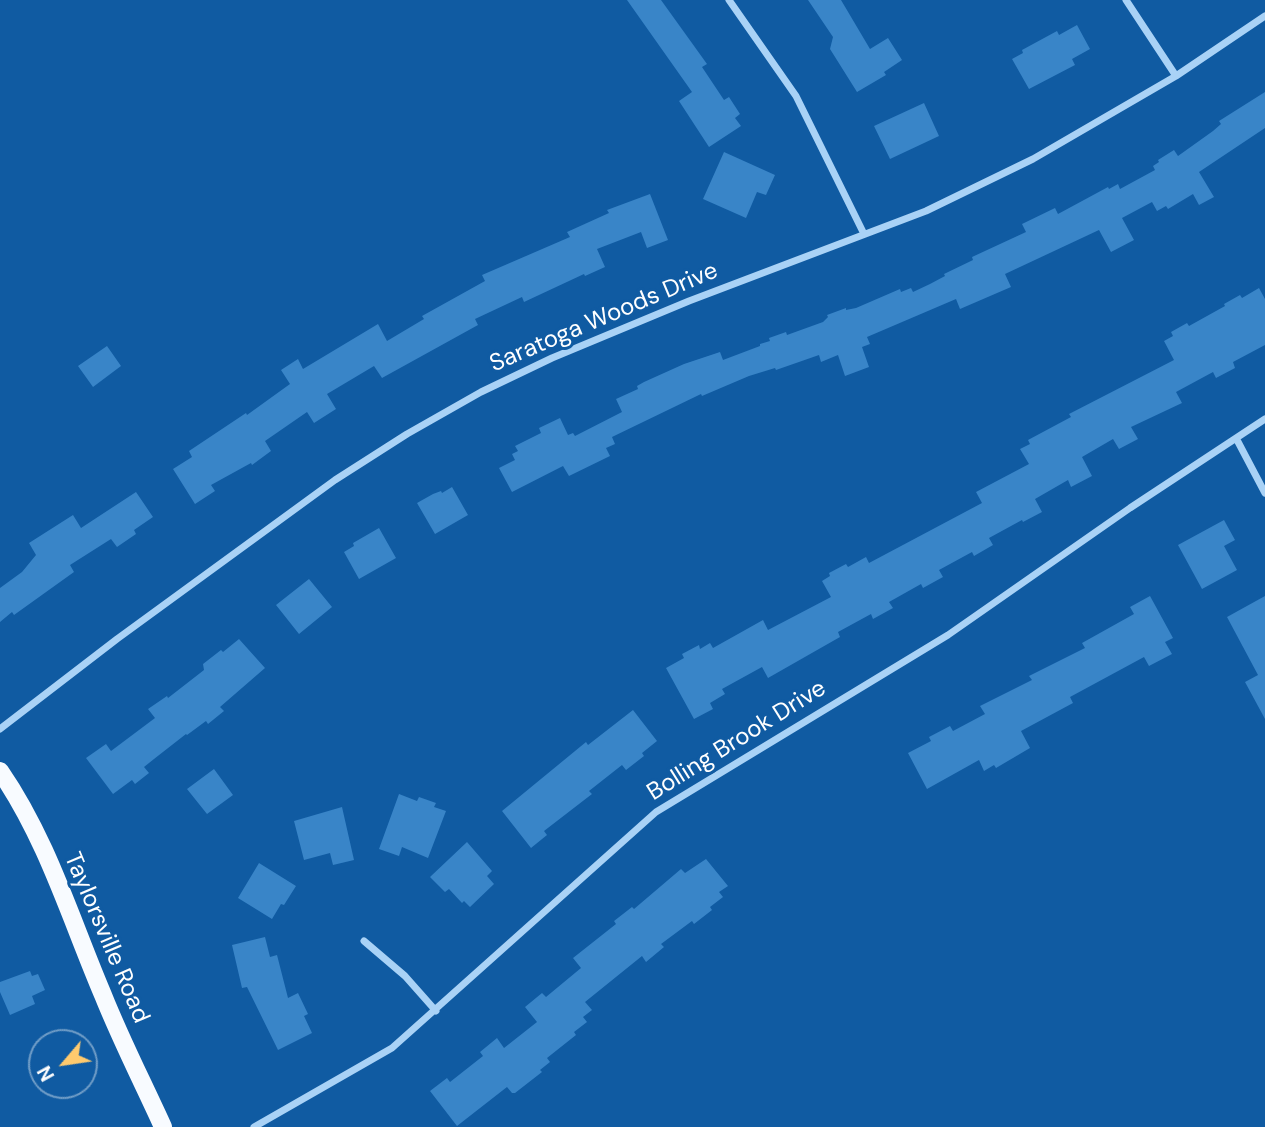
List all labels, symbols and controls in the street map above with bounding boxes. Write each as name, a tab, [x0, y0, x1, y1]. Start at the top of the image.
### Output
street label: Saratoga Woods Drive	[486, 257, 722, 379]
street label: Bolling Brook Drive	[642, 674, 832, 808]
street label: Taylorsville Road	[57, 848, 155, 1028]
north arrow	[28, 1029, 98, 1099]
text: N	[32, 1061, 60, 1086]

